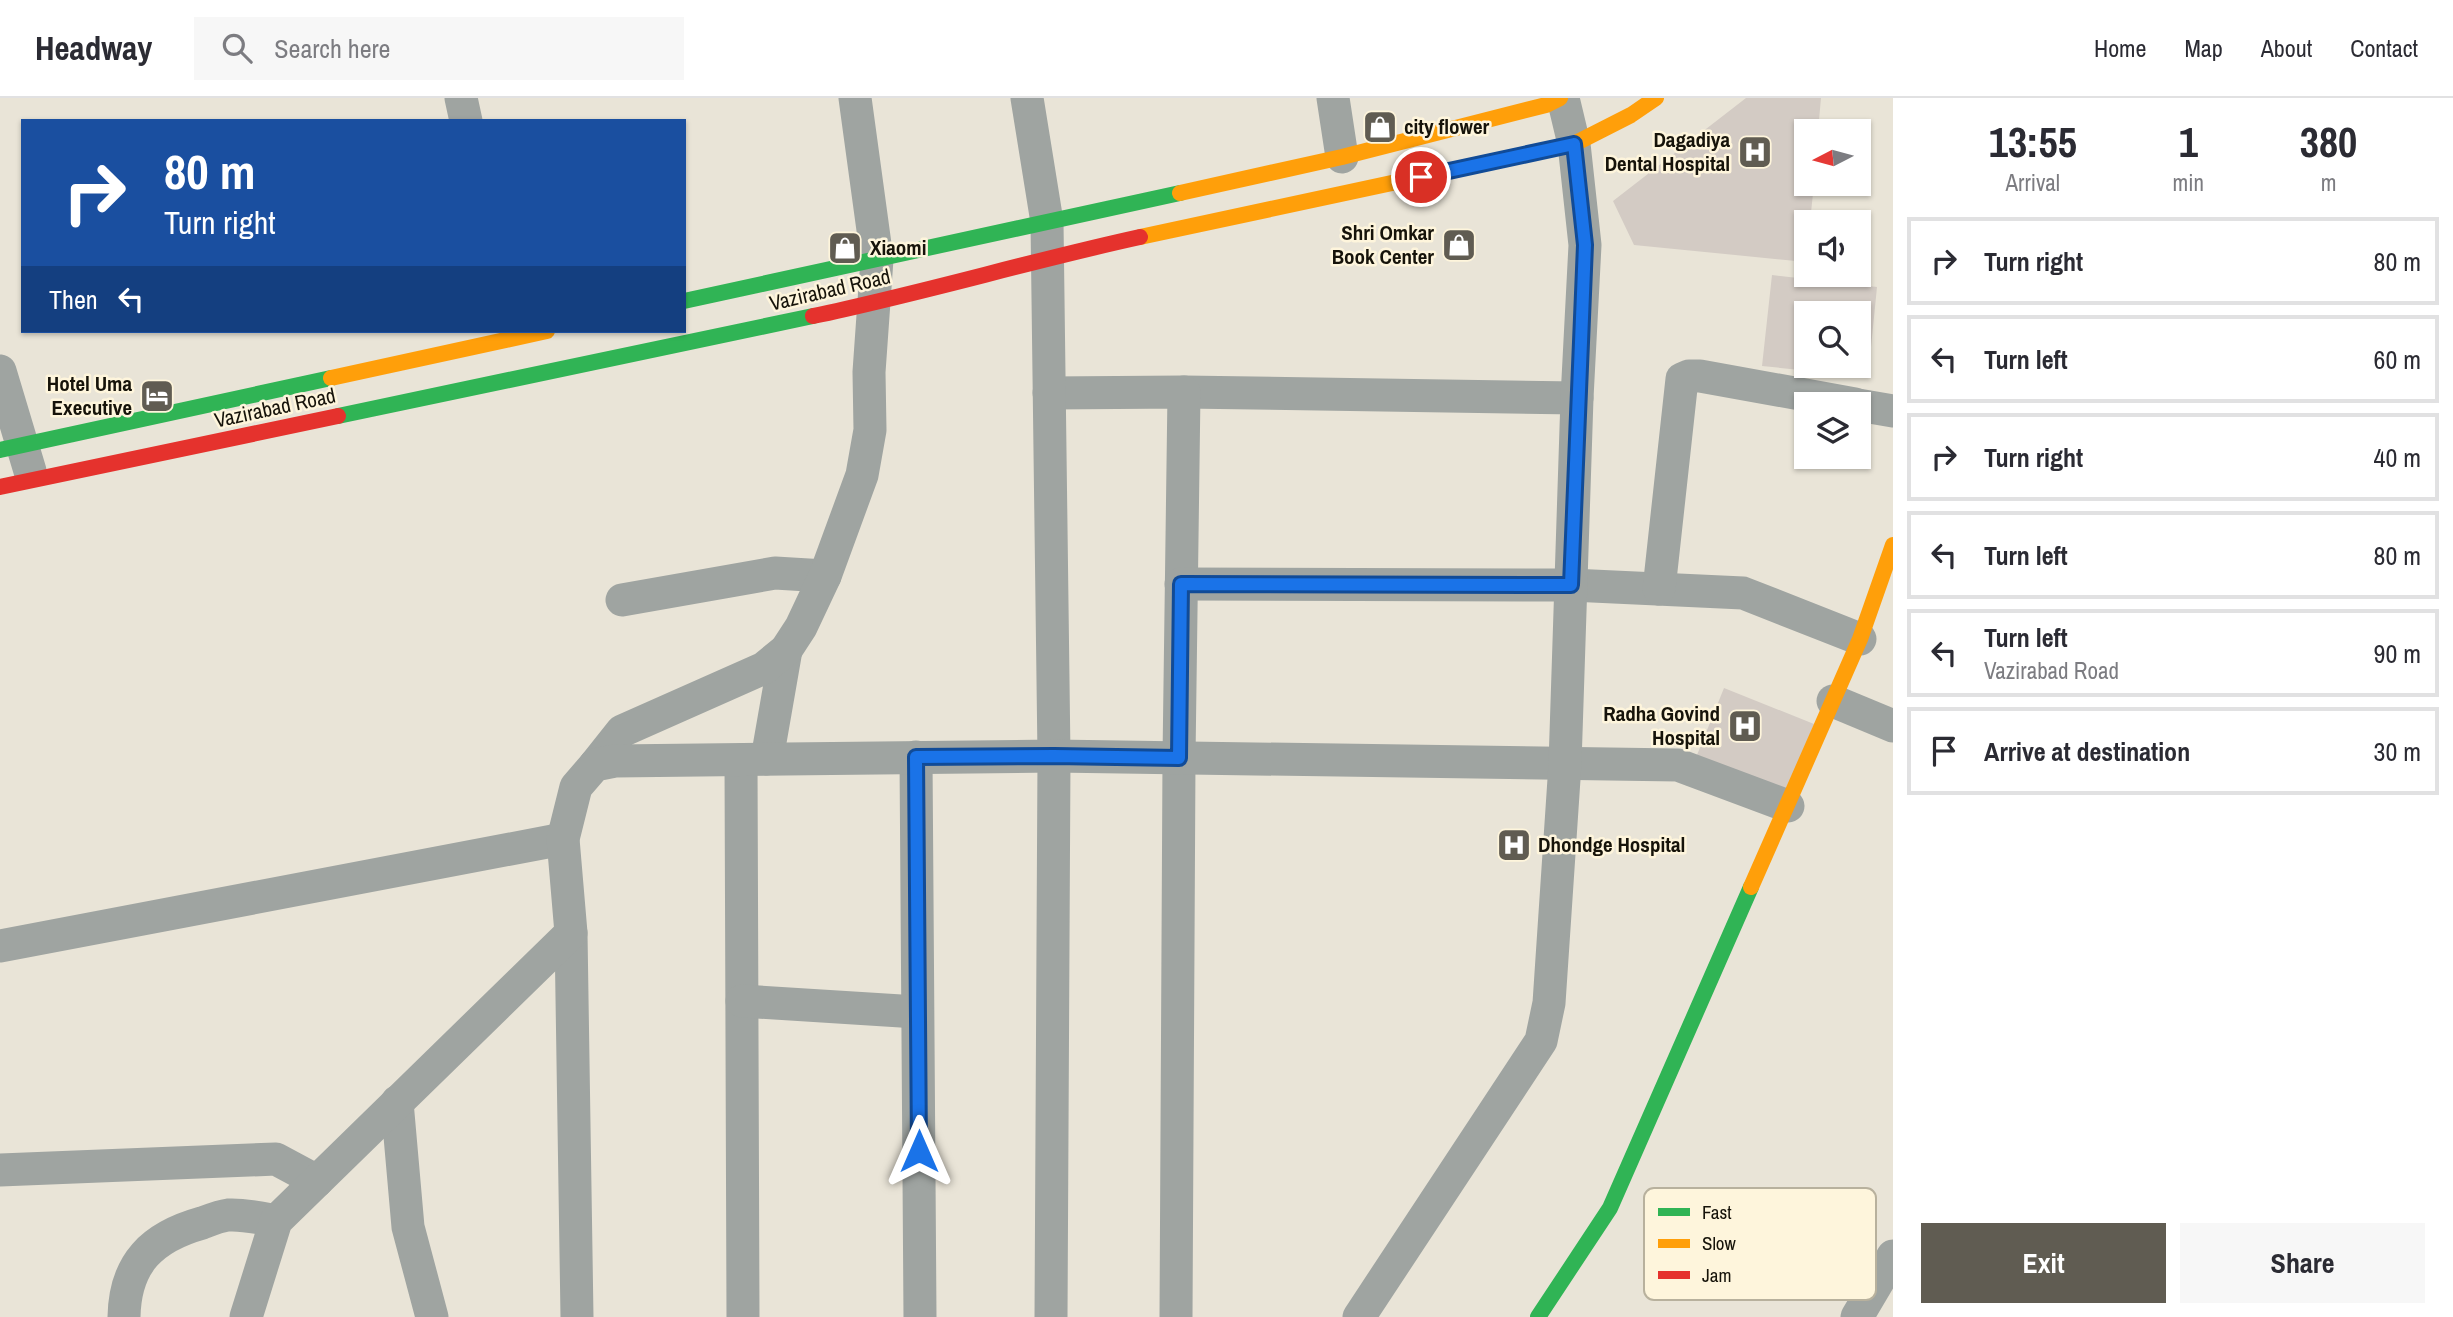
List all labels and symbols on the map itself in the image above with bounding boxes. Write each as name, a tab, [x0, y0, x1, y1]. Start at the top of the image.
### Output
shop icon: city flower	[1361, 108, 1399, 146]
place label: city flower	[1404, 112, 1489, 141]
north arrow	[1794, 119, 1871, 196]
place label: Dagadiya Dental Hospital	[1605, 125, 1730, 178]
hospital icon: Dagadiya Dental Hospital	[1736, 133, 1774, 171]
pin	[1391, 147, 1451, 207]
place label: Shri Omkar Book Center	[1332, 218, 1434, 271]
shop icon: Shri Omkar Book Center	[1440, 226, 1478, 264]
shop icon: Xiaomi	[826, 229, 864, 267]
place label: Xiaomi	[870, 233, 926, 262]
street label: Vazirabad Road	[767, 262, 893, 317]
place label: Hotel Uma Executive	[47, 369, 132, 422]
hotel icon: Hotel Uma Executive	[138, 377, 176, 415]
street label: Vazirabad Road	[212, 381, 338, 435]
place label: Radha Govind Hospital	[1603, 699, 1720, 752]
hospital icon: Radha Govind Hospital	[1726, 707, 1764, 745]
hospital icon: Dhondge Hospital	[1495, 826, 1533, 864]
place label: Dhondge Hospital	[1538, 830, 1685, 859]
position arrow	[882, 1114, 956, 1188]
legend	[1644, 1188, 1876, 1300]
text: Fast	[1702, 1199, 1732, 1225]
text: Slow	[1702, 1230, 1737, 1256]
text: Jam	[1702, 1262, 1731, 1288]

